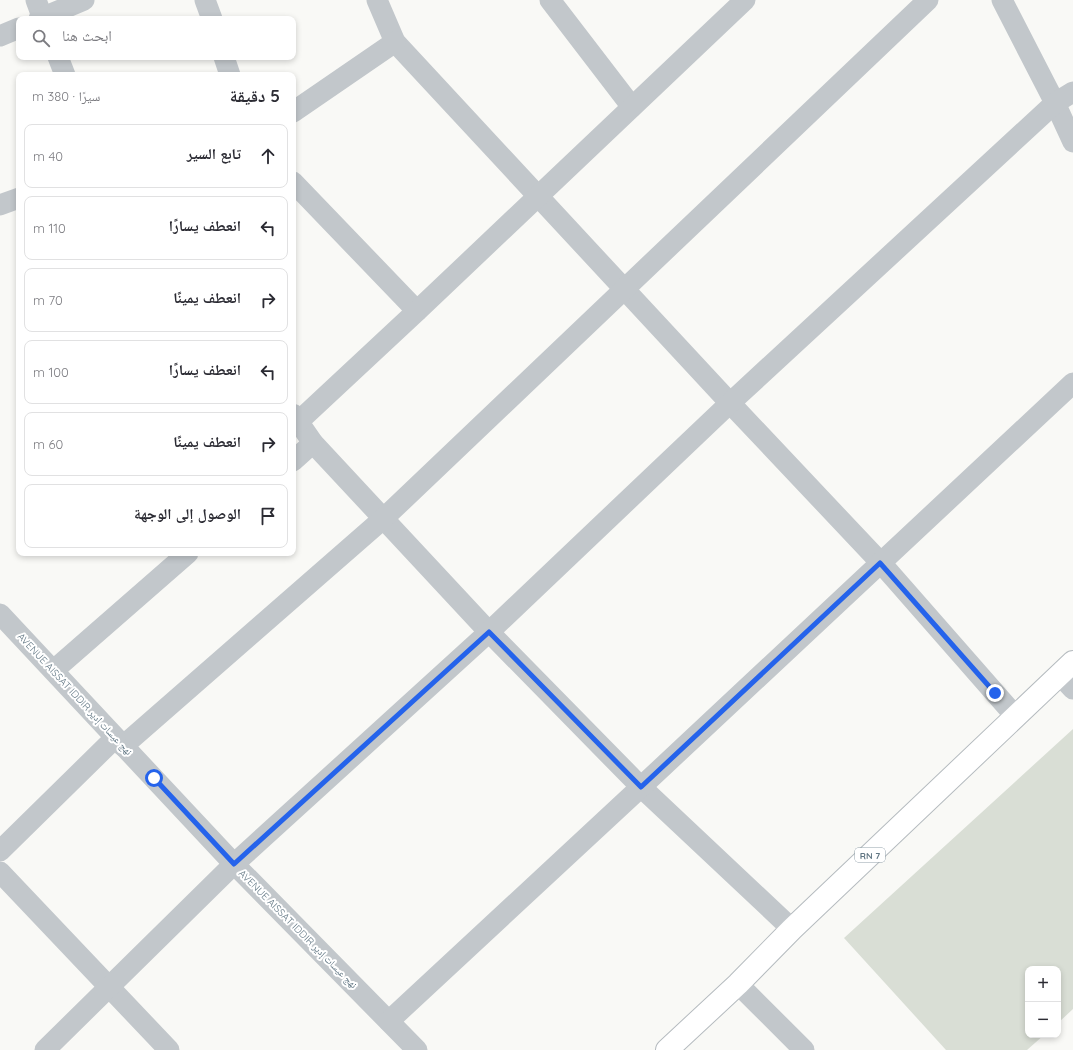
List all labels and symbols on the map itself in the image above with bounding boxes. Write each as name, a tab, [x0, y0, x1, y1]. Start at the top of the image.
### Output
street label: AVENUE AISSAT IDDIR نهج عيسات إدير	[14, 630, 135, 758]
route end	[986, 684, 1004, 702]
route start	[145, 769, 163, 787]
road number: RN 7	[855, 848, 885, 862]
street label: AVENUE AISSAT IDDIR نهج عيسات إدير	[236, 867, 360, 992]

